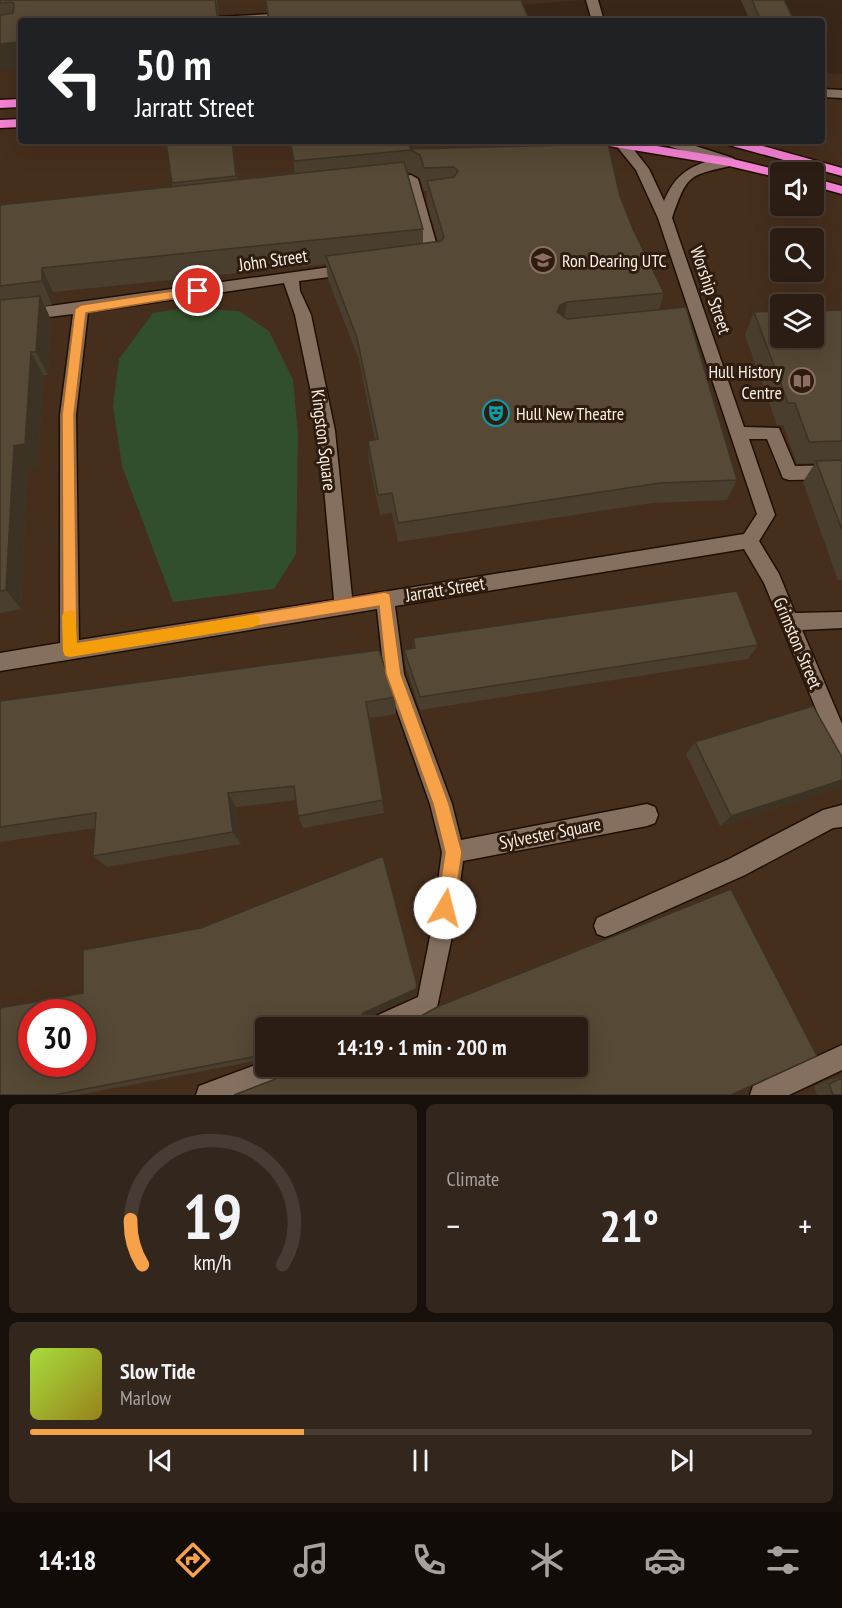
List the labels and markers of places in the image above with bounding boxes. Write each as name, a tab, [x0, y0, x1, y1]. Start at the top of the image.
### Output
school or university icon: Ron Dearing UTC	[528, 245, 558, 275]
place label: Ron Dearing UTC	[562, 249, 667, 272]
pin	[172, 265, 223, 316]
place label: Hull History Centre	[708, 360, 782, 404]
library icon: Hull History Centre	[787, 366, 817, 396]
theatre icon: Hull New Theatre	[481, 398, 511, 428]
place label: Hull New Theatre	[516, 402, 624, 425]

